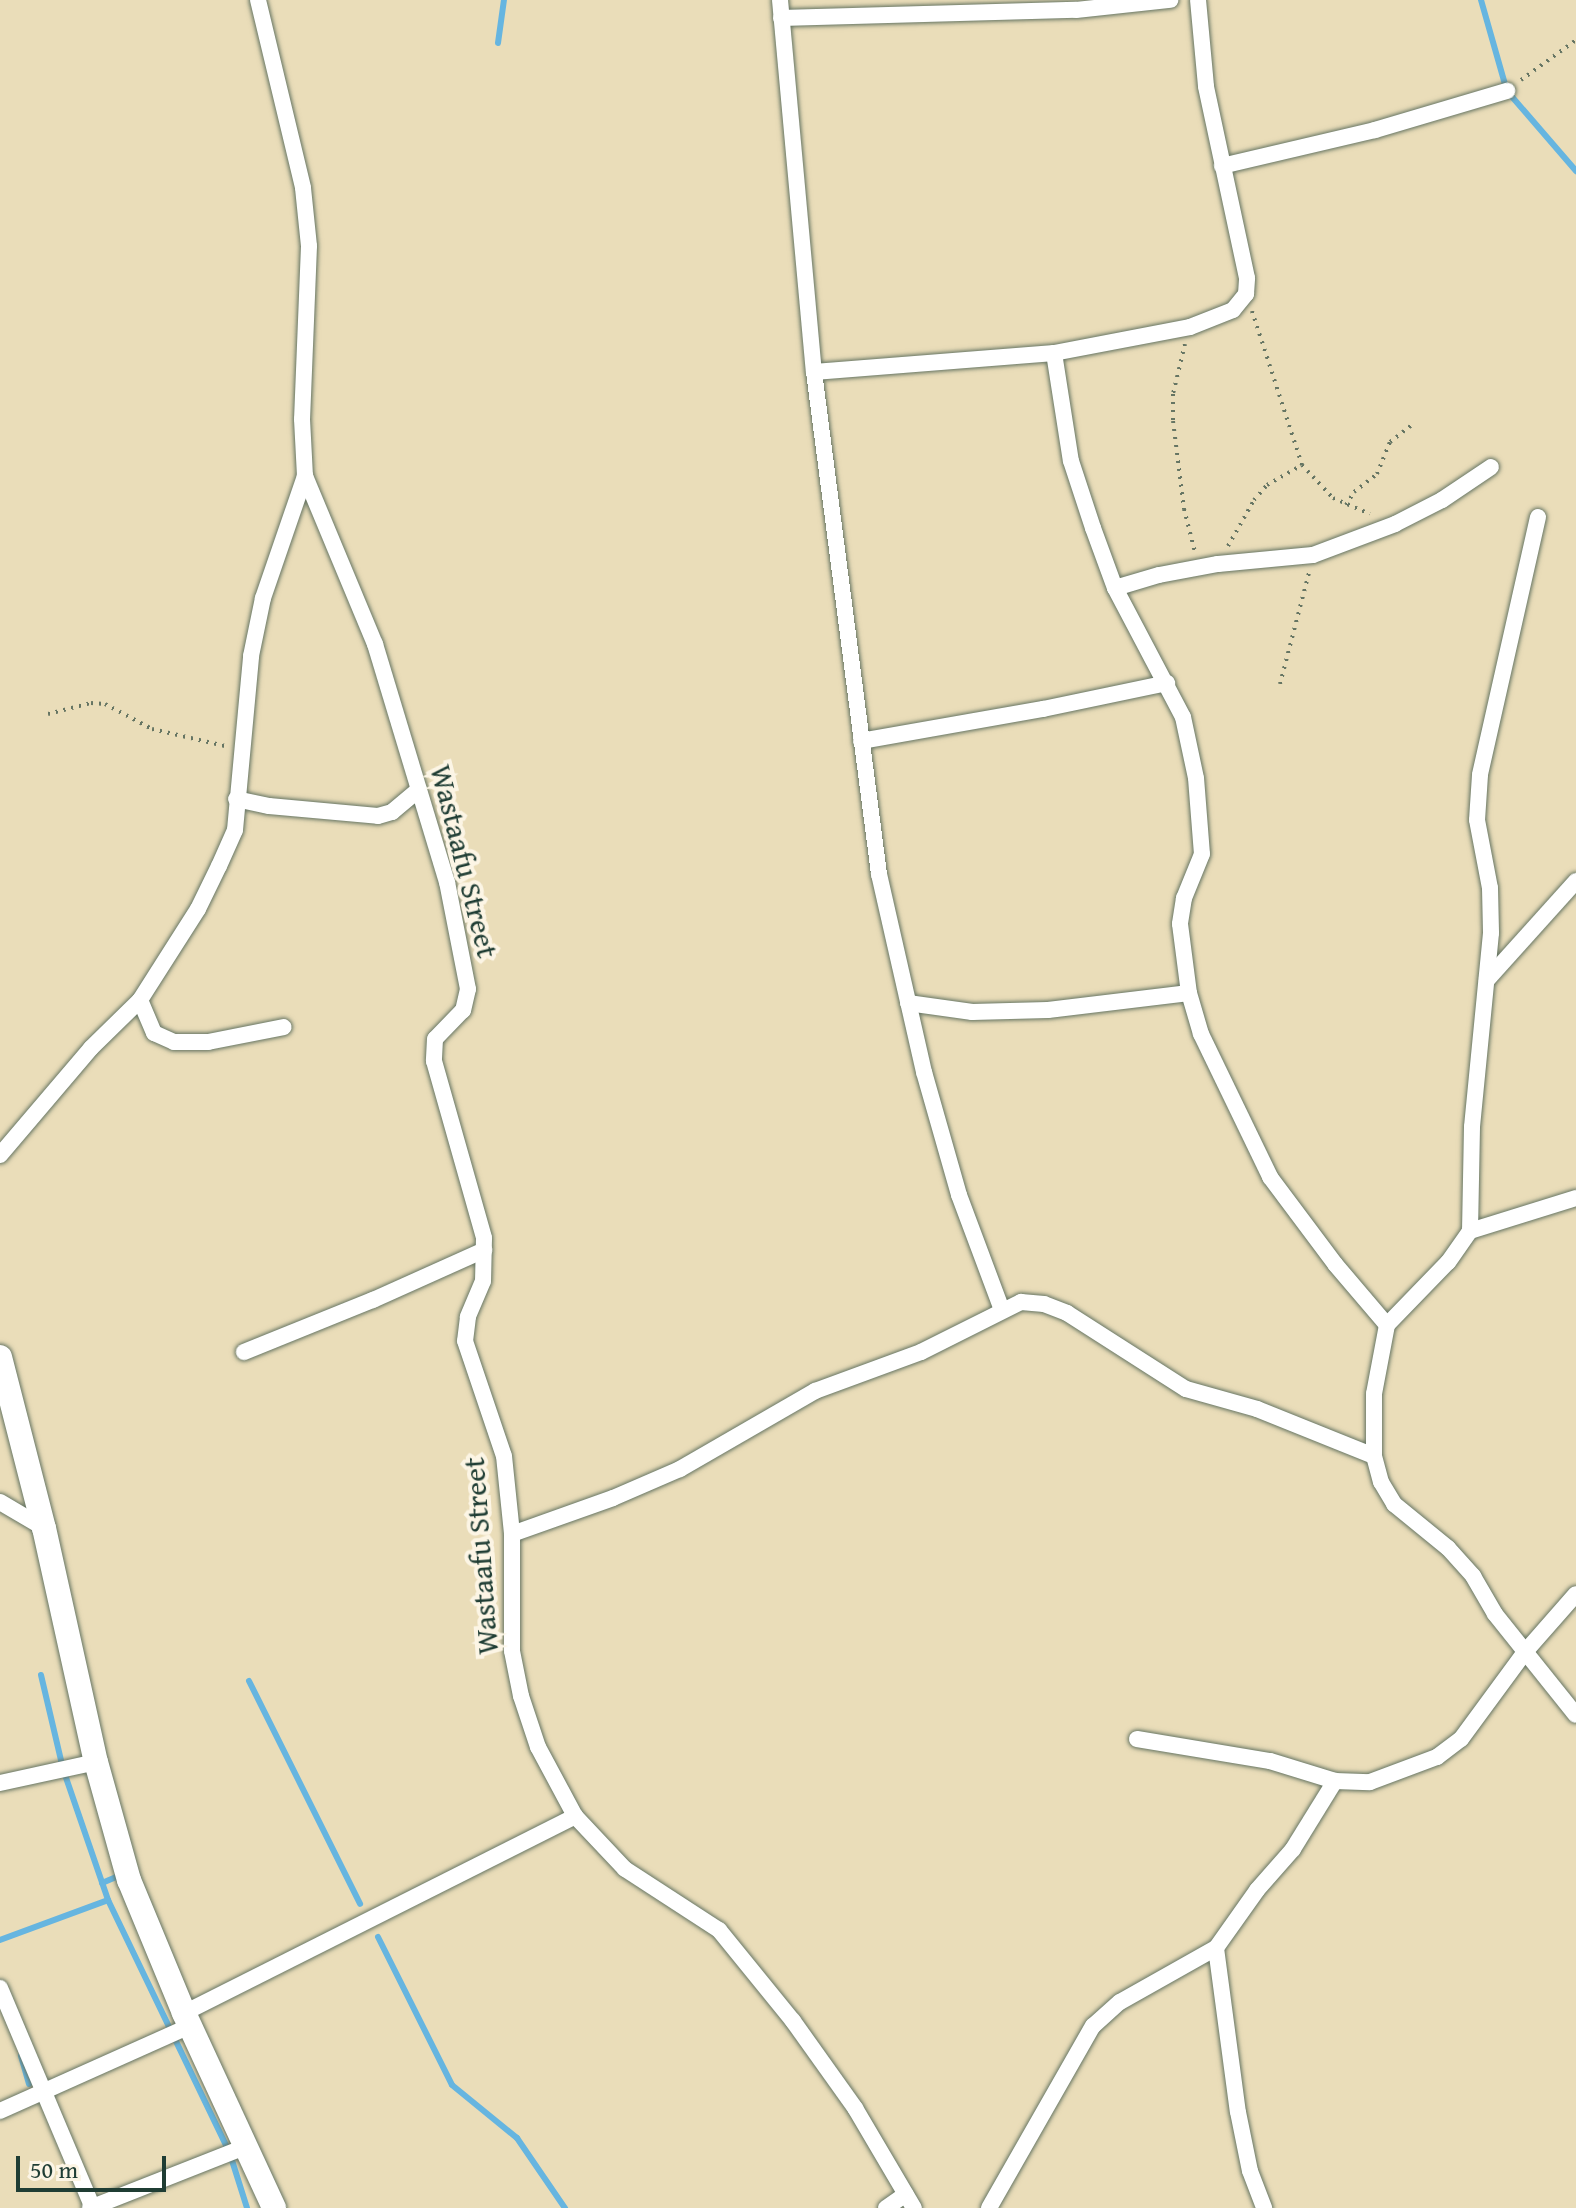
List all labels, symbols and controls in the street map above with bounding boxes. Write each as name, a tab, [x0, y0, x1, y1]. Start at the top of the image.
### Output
street label: Wastaafu Street	[424, 761, 506, 961]
street label: Wastaafu Street	[455, 1456, 505, 1656]
scale bar	[20, 2140, 170, 2190]
text: 50 m	[30, 2152, 78, 2187]

